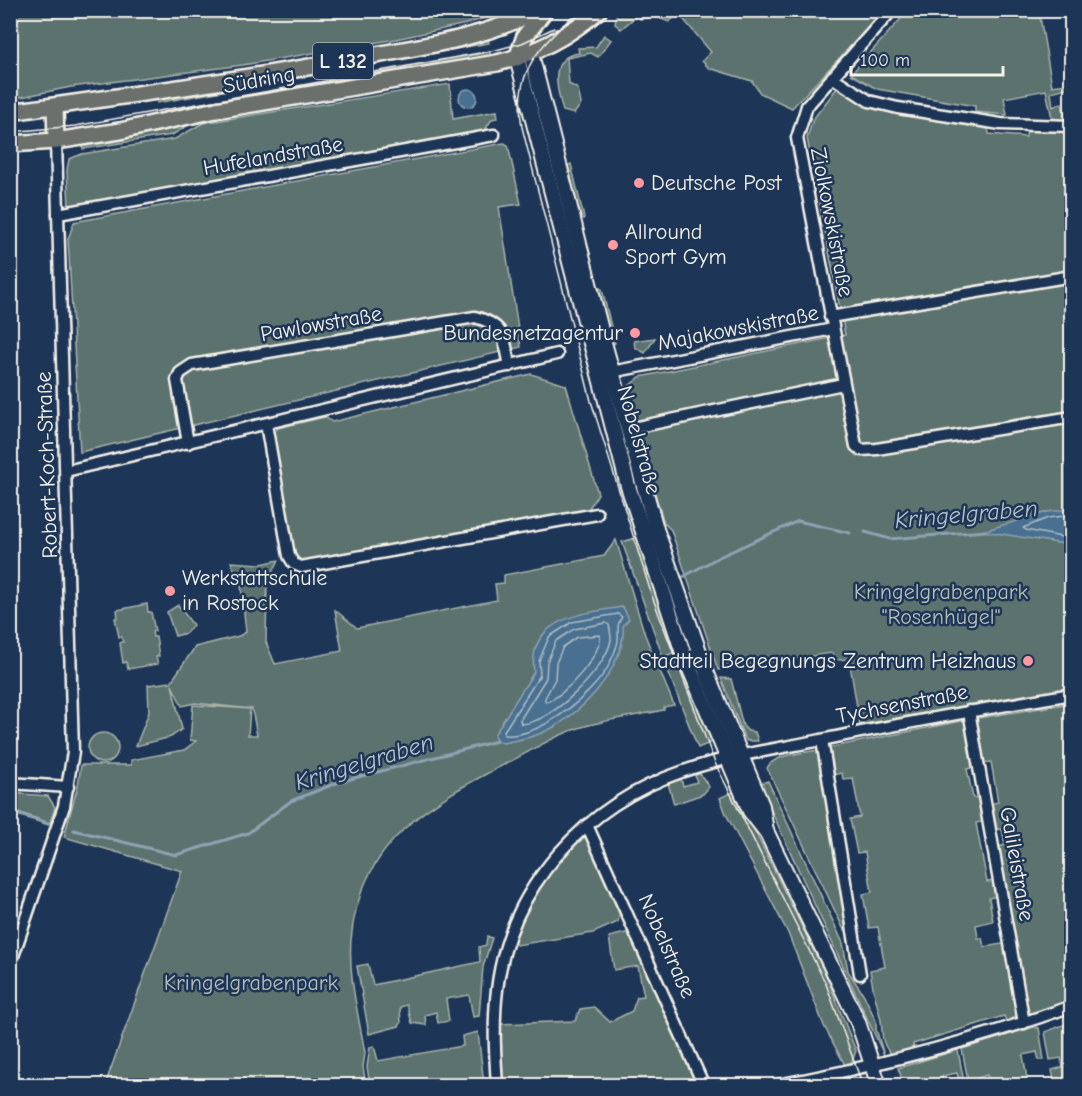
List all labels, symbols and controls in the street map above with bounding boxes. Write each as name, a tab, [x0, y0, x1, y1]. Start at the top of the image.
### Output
scale bar	[851, 39, 1002, 77]
road number: L 132	[313, 43, 373, 79]
text: 100 m	[860, 50, 910, 71]
street label: Südring	[221, 61, 297, 99]
street label: Hufelandstraße	[201, 131, 345, 181]
street label: Ziolkowskistraße	[805, 145, 859, 299]
place label: Deutsche Post	[651, 170, 782, 196]
marker: Deutsche Post	[632, 176, 646, 190]
place label: Allround Sport Gym	[625, 219, 727, 270]
marker: Allround Sport Gym	[606, 238, 620, 252]
street label: Majakowskistraße	[655, 300, 821, 356]
street label: Pawlowstraße	[258, 301, 384, 347]
place label: Bundesnetzagentur	[443, 320, 623, 346]
marker: Bundesnetzagentur	[628, 326, 642, 340]
street label: Robert-Koch-Straße	[31, 371, 63, 559]
street label: Nobelstraße	[611, 383, 667, 497]
water label: Kringelgraben	[893, 494, 1039, 534]
place label: Werkstattschule in Rostock	[182, 565, 327, 616]
park label: Kringelgrabenpark "Rosenhügel"	[854, 579, 1029, 630]
marker: Werkstattschule in Rostock	[163, 584, 177, 598]
place label: Stadtteil Begegnungs Zentrum Heizhaus	[640, 648, 1016, 674]
marker: Stadtteil Begegnungs Zentrum Heizhaus	[1021, 654, 1035, 668]
street label: Tychsenstraße	[834, 679, 970, 729]
water label: Kringelgraben	[291, 728, 437, 796]
street label: Galileistraße	[994, 805, 1040, 923]
street label: Nobelstraße	[632, 890, 702, 1002]
park label: Kringelgrabenpark	[164, 970, 339, 996]

